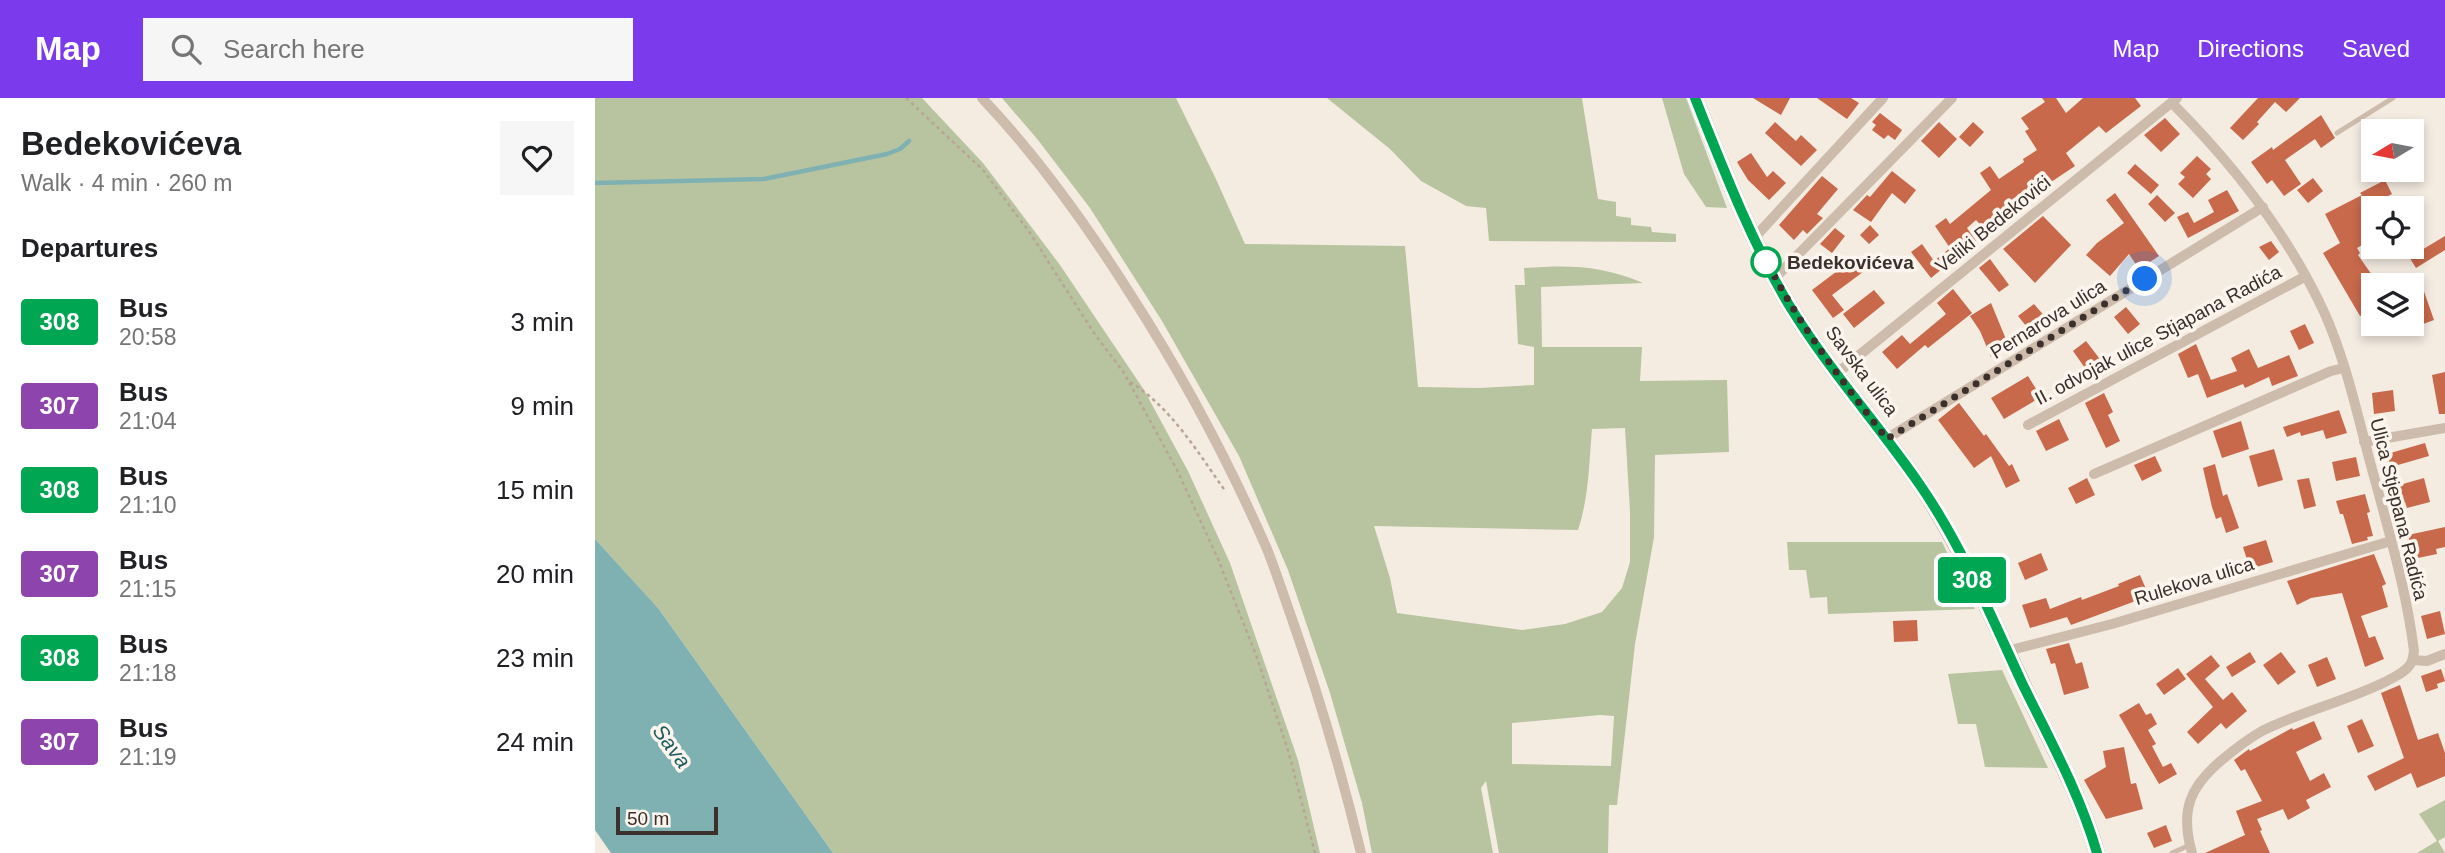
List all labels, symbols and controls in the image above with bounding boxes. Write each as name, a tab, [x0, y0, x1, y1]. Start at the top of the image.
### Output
search box	[143, 18, 633, 81]
text: Map	[35, 30, 101, 67]
icon: search	[167, 30, 205, 68]
text: Search here	[223, 34, 365, 64]
text: Map	[2113, 35, 2159, 62]
text: Directions	[2197, 35, 2304, 62]
text: Saved	[2342, 35, 2410, 62]
north arrow	[2361, 119, 2424, 182]
map controls	[2361, 119, 2424, 336]
button: heart	[500, 121, 574, 195]
text: Bedekovićeva	[21, 125, 241, 162]
text: Walk · 4 min · 260 m	[21, 170, 232, 196]
street label: Veliki Bedekovići	[1931, 171, 2055, 277]
button: locate	[2361, 196, 2424, 259]
text: Departures	[21, 233, 158, 263]
marker: Bedekovićeva	[1751, 247, 1781, 277]
place label: Bedekovićeva	[1787, 252, 1914, 273]
street label: II. odvojak ulice Stjapana Radića	[2031, 261, 2285, 409]
your location	[2127, 261, 2162, 296]
button: layers	[2361, 273, 2424, 336]
street label: Pernarova ulica	[1986, 275, 2110, 363]
text: Bus	[119, 293, 168, 323]
text: 3 min	[510, 307, 574, 337]
text: 308	[39, 308, 80, 335]
street label: Savska ulica	[1822, 322, 1903, 420]
text: 20:58	[119, 324, 177, 350]
text: Bus	[119, 377, 168, 407]
text: 9 min	[510, 391, 574, 421]
text: 307	[39, 392, 80, 419]
text: 21:04	[119, 408, 177, 434]
street label: Ulica Stjepana Radića	[2366, 416, 2432, 603]
text: Bus	[119, 461, 168, 491]
text: 15 min	[496, 475, 574, 505]
text: 308	[39, 476, 80, 503]
text: 21:10	[119, 492, 177, 518]
text: Bus	[119, 545, 168, 575]
street label: Rulekova ulica	[2132, 553, 2257, 609]
line badge: 308	[1932, 557, 2012, 603]
text: 20 min	[496, 559, 574, 589]
text: 307	[39, 560, 80, 587]
text: 308	[1952, 566, 1992, 593]
text: 21:15	[119, 576, 177, 602]
text: Bus	[119, 629, 168, 659]
text: 23 min	[496, 643, 574, 673]
text: 308	[39, 644, 80, 671]
text: 21:18	[119, 660, 177, 686]
text: Bus	[119, 713, 168, 743]
water label: Sava	[649, 720, 695, 772]
text: 24 min	[496, 727, 574, 757]
text: 307	[39, 728, 80, 755]
text: 21:19	[119, 744, 177, 770]
scale bar	[616, 804, 717, 836]
text: 50 m	[627, 808, 669, 829]

